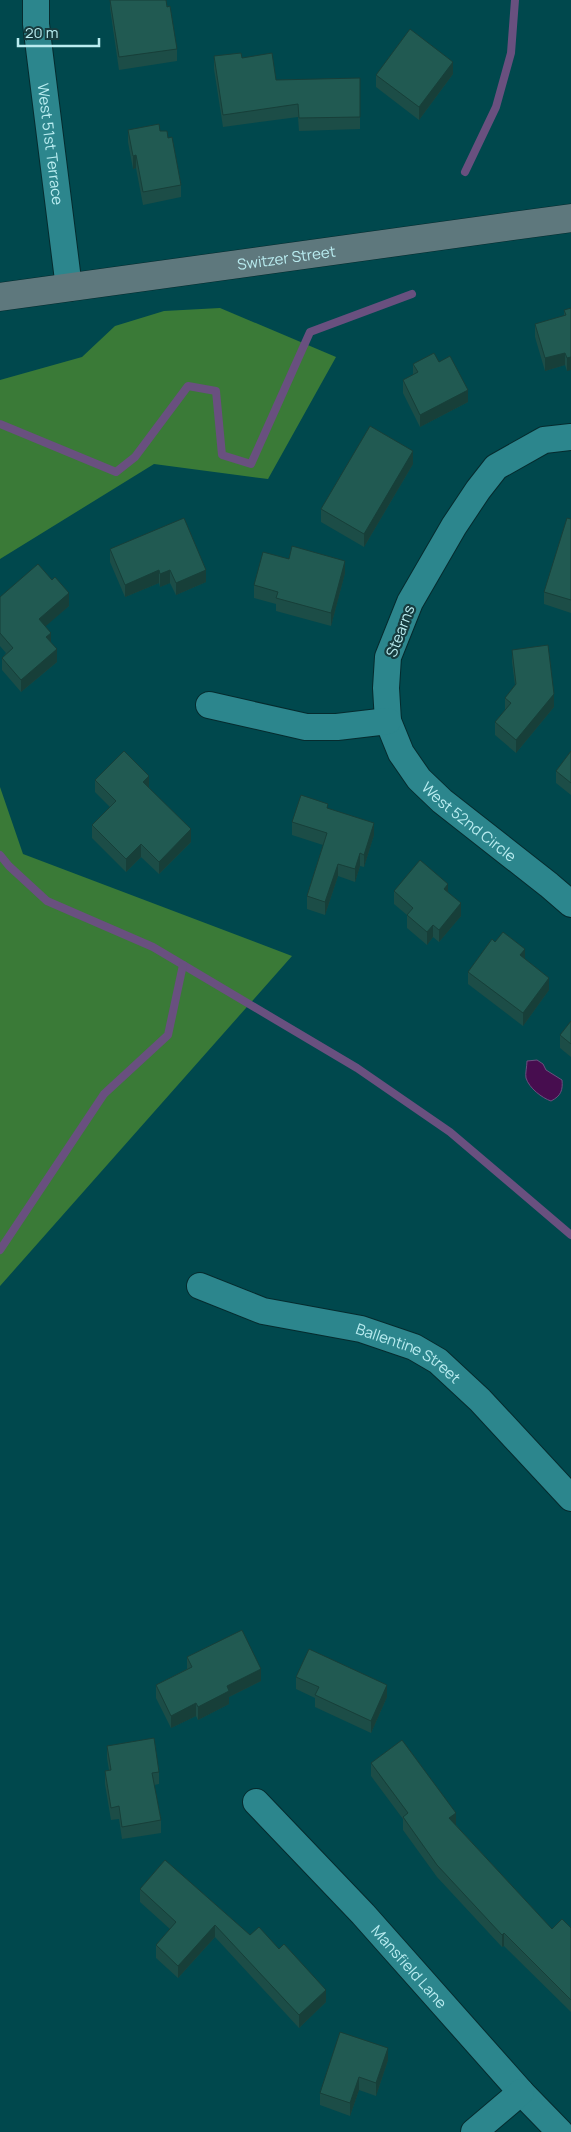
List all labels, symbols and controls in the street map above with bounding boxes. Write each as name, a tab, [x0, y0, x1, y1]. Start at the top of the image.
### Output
scale bar	[18, 15, 99, 47]
text: 20 m	[25, 22, 58, 43]
street label: West 51st Terrace	[33, 82, 69, 206]
street label: Switzer Street	[236, 240, 337, 275]
street label: Stearns	[381, 602, 420, 660]
street label: West 52nd Circle	[417, 777, 521, 866]
street label: Ballentine Street	[353, 1318, 466, 1388]
street label: Mansfield Lane	[367, 1920, 452, 2013]

